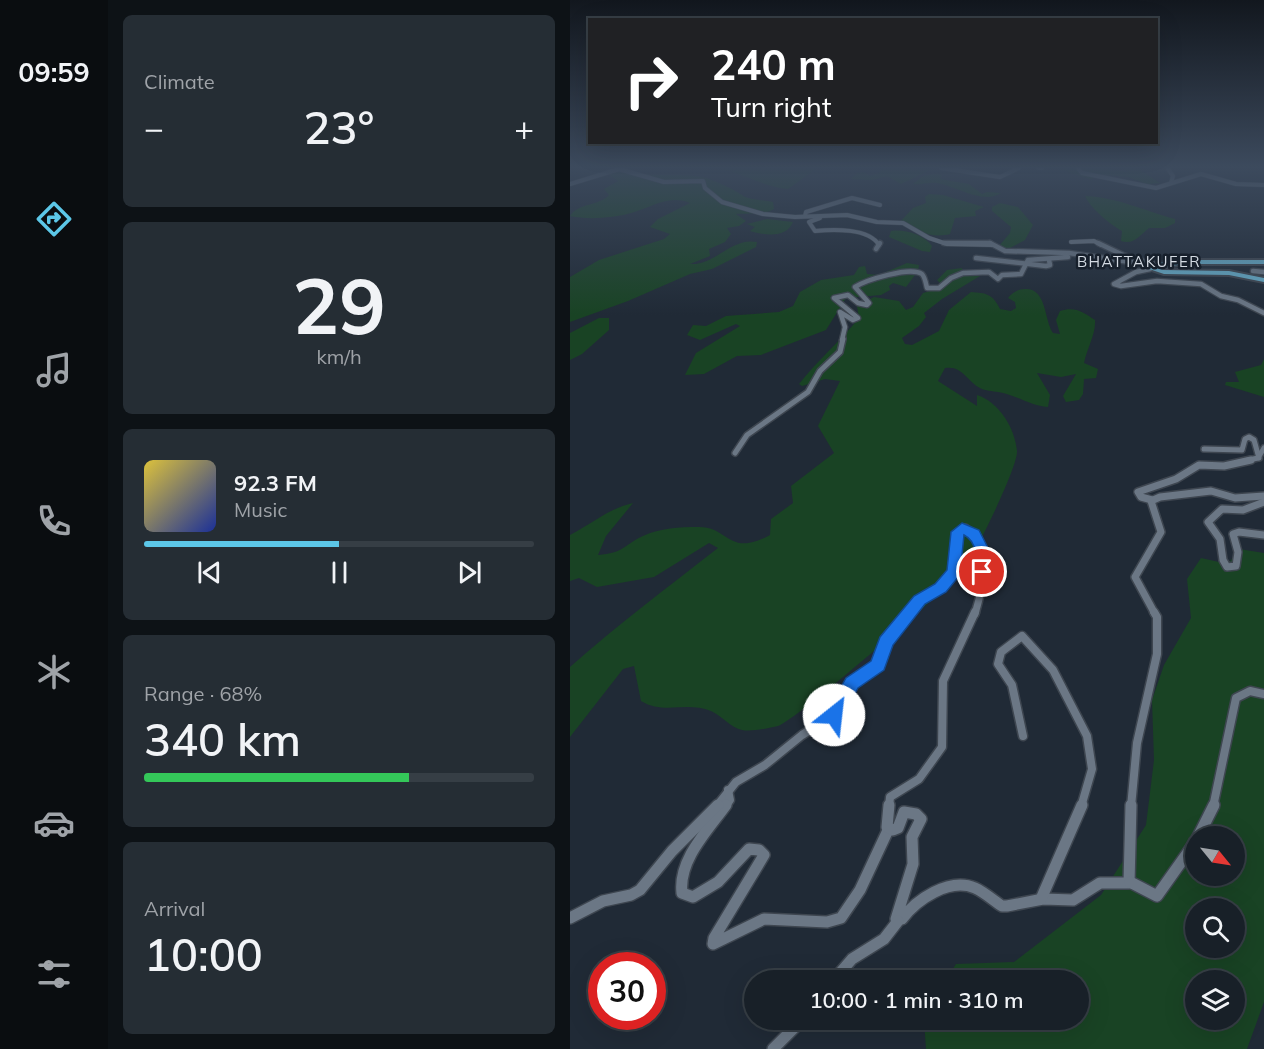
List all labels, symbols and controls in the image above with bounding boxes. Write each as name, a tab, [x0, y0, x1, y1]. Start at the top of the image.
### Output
text: 240 m	[711, 38, 836, 91]
icon: right	[612, 42, 690, 120]
text: 09:59	[18, 55, 90, 89]
text: Climate	[144, 69, 215, 94]
text: Turn right	[711, 90, 831, 124]
text: 23°	[304, 99, 374, 155]
text: −	[144, 107, 164, 148]
text: +	[514, 107, 534, 148]
icon: directions	[33, 198, 75, 240]
district label: BHATTAKUFER	[1077, 252, 1201, 271]
text: 29	[292, 256, 386, 354]
text: km/h	[316, 344, 362, 369]
icon: music	[33, 349, 75, 391]
text: 92.3 FM	[234, 469, 317, 497]
text: Music	[234, 497, 287, 522]
icon: phone	[33, 500, 75, 542]
pin	[956, 546, 1007, 597]
icon: arrive	[965, 555, 998, 588]
icon: previous	[193, 556, 226, 589]
icon: pause	[323, 556, 356, 589]
icon: next	[453, 556, 486, 589]
icon: climate	[33, 651, 75, 693]
text: Range · 68%	[144, 681, 262, 706]
position arrow	[802, 683, 866, 747]
text: 340 km	[144, 711, 301, 767]
icon: car	[33, 802, 75, 844]
north arrow	[1185, 826, 1245, 886]
map controls	[1185, 826, 1245, 1030]
text: Arrival	[144, 896, 205, 921]
button: search	[1185, 898, 1245, 958]
text: 10:00	[144, 926, 263, 982]
speed limit sign: 30	[588, 952, 666, 1030]
icon: filters	[33, 953, 75, 995]
button: layers	[1185, 970, 1245, 1030]
text: 10:00 · 1 min · 310 m	[809, 986, 1024, 1014]

